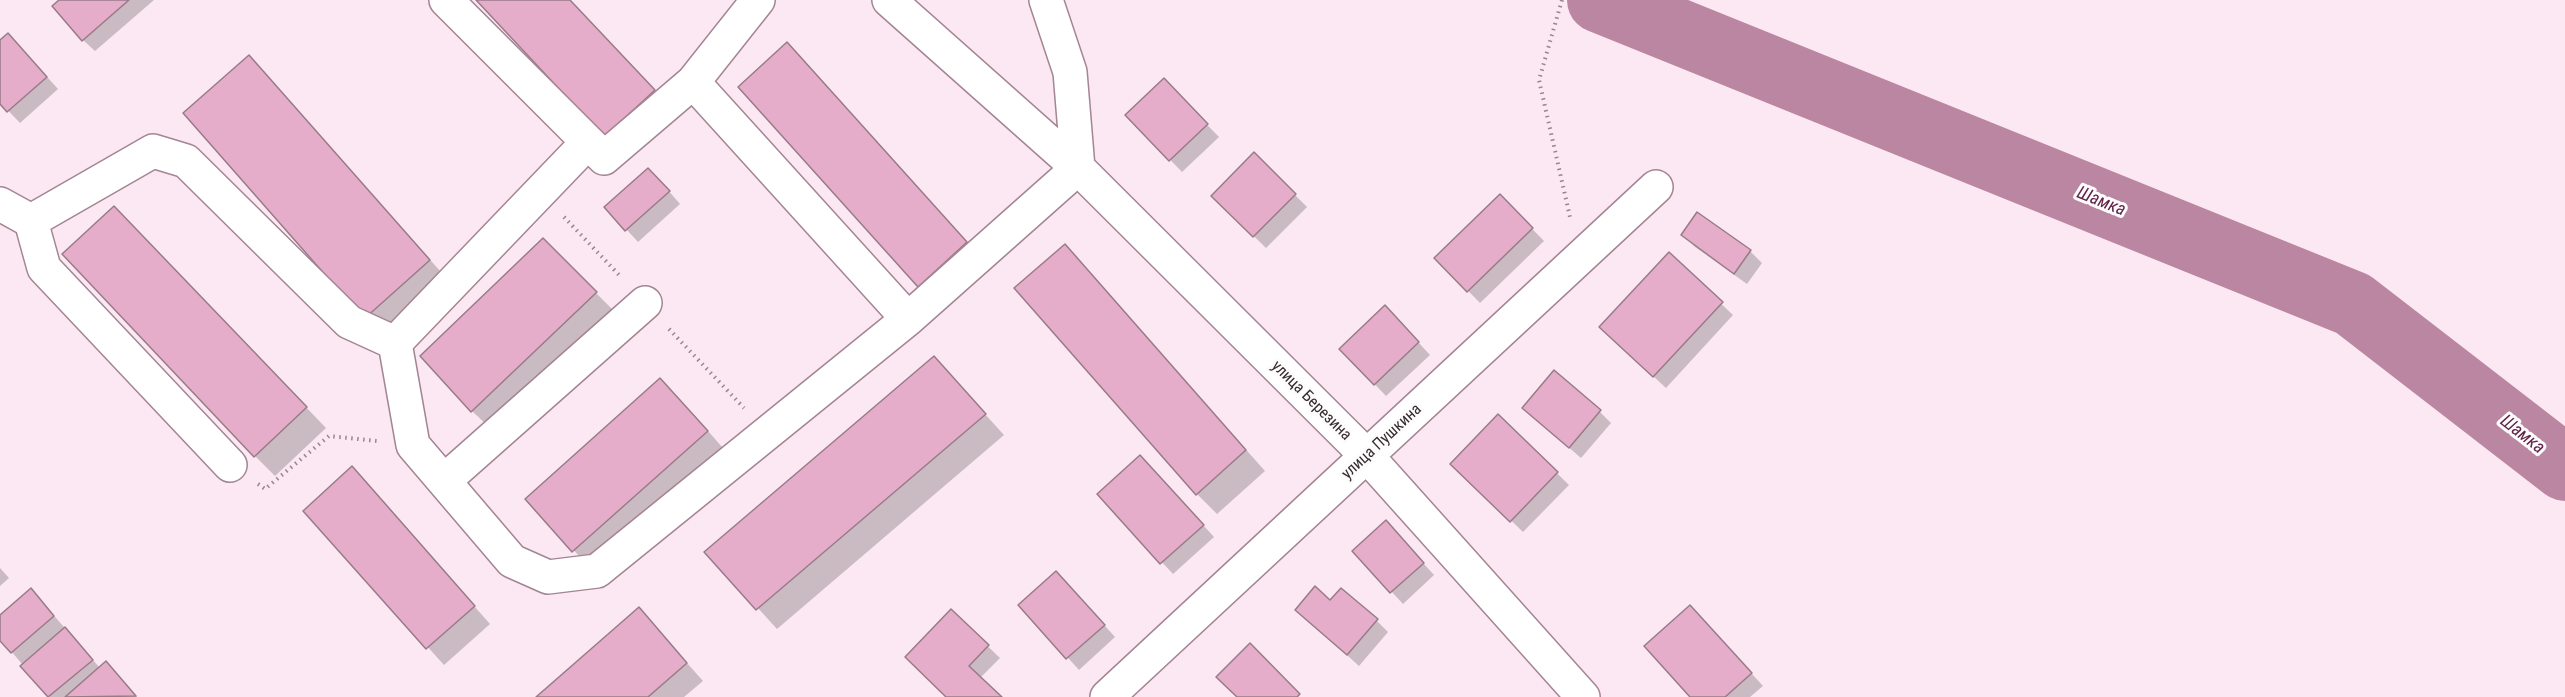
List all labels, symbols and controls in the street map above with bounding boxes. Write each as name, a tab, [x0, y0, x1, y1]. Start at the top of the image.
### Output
water label: Шамка	[2073, 183, 2129, 221]
street label: улица Березина	[1267, 357, 1355, 445]
street label: улица Пушкина	[1338, 400, 1426, 484]
water label: Шамка	[2495, 411, 2549, 459]

